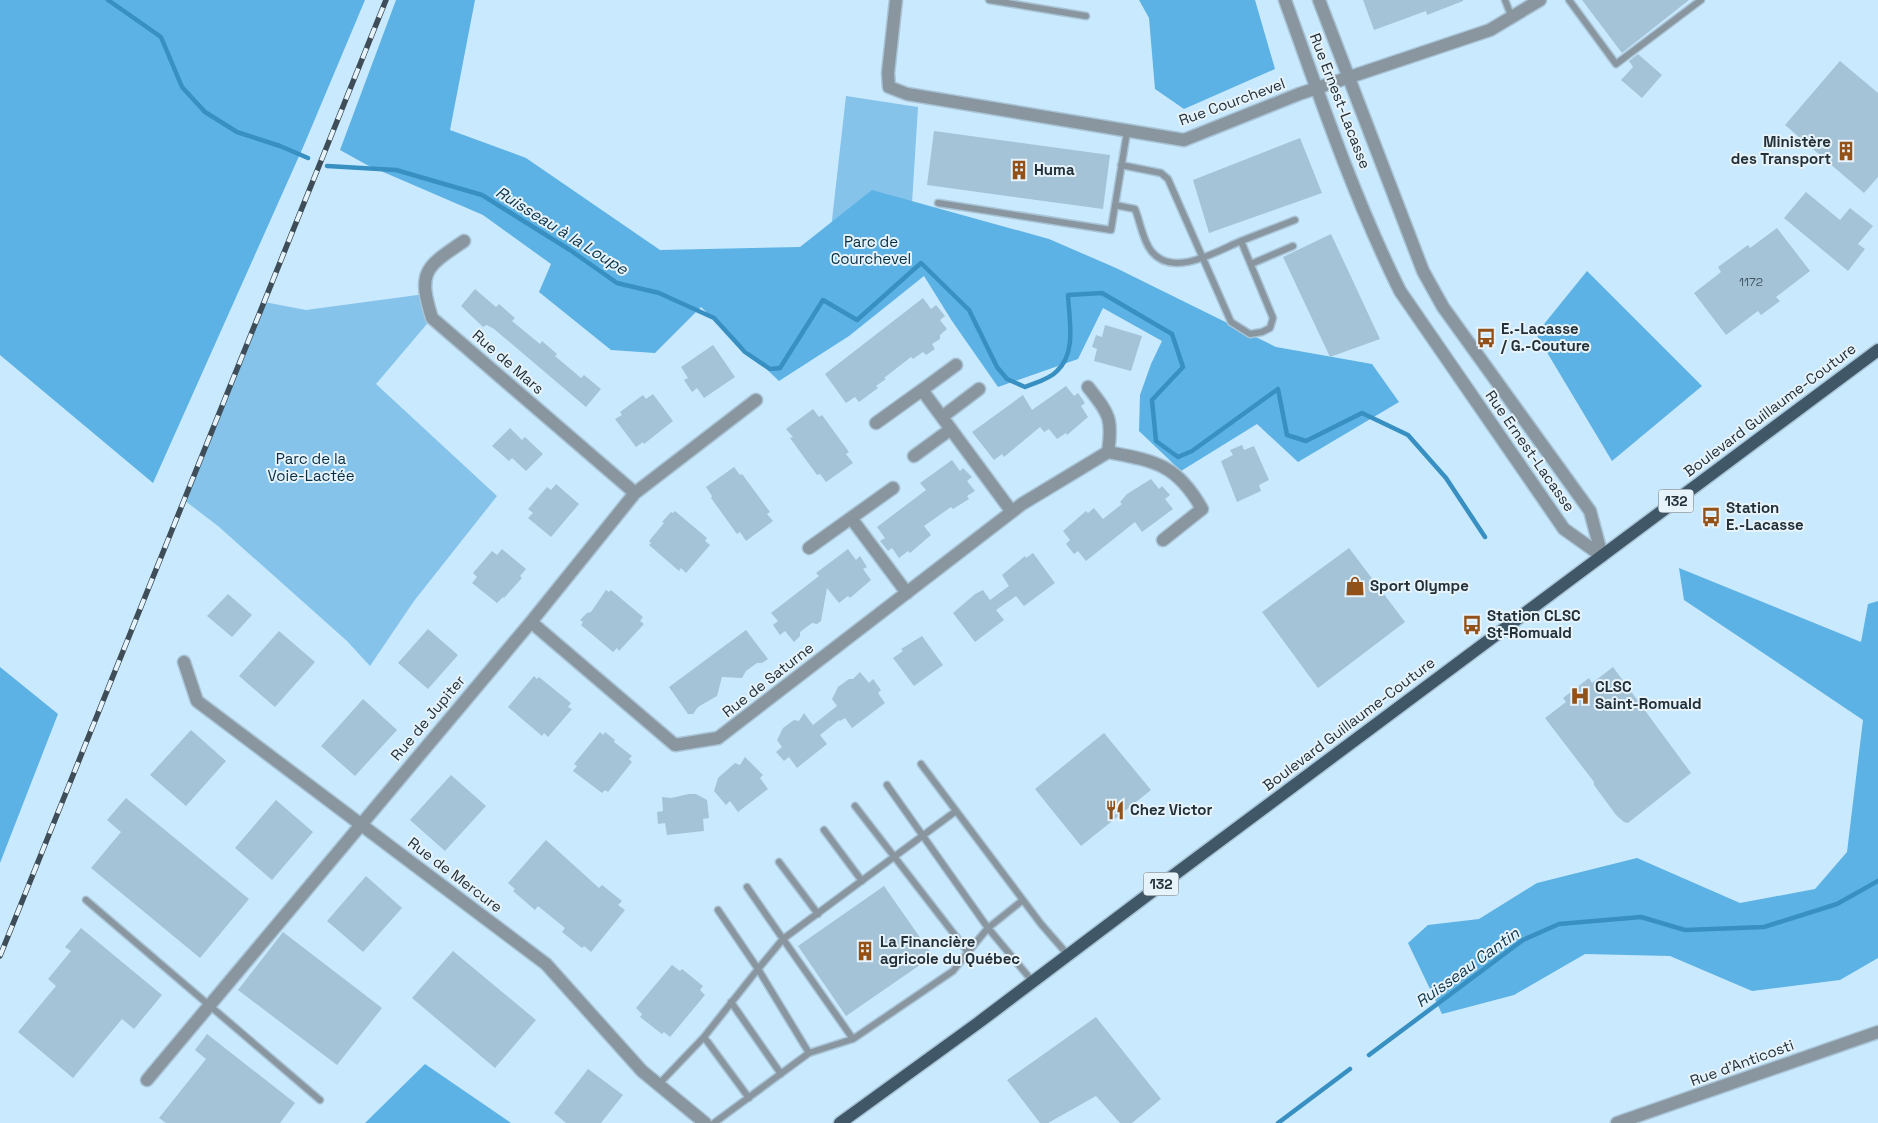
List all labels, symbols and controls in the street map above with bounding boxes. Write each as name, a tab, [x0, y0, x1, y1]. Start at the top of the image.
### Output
street label: Rue Ernest-Lacasse	[1306, 30, 1375, 171]
street label: Rue Courchevel	[1176, 73, 1288, 130]
place label: Ministère des Transport	[1731, 132, 1831, 168]
building icon: Ministère des Transport	[1835, 140, 1857, 162]
building icon: Huma	[1008, 159, 1030, 181]
place label: Huma	[1034, 160, 1075, 179]
water label: Ruisseau à la Loupe	[492, 181, 632, 280]
park label: Parc de Courchevel	[831, 232, 911, 268]
house number: 1172	[1739, 274, 1763, 290]
place label: E.-Lacasse / G.-Couture	[1500, 319, 1590, 355]
street label: Rue de Mars	[469, 325, 548, 398]
bus stop icon: E.-Lacasse / G.-Couture	[1475, 327, 1497, 349]
street label: Boulevard Guillaume-Couture	[1680, 339, 1860, 481]
street label: Rue Ernest-Lacasse	[1481, 386, 1579, 515]
park label: Parc de la Voie-Lactée	[267, 449, 355, 485]
road number: 132	[1658, 490, 1694, 512]
place label: Station E.-Lacasse	[1726, 498, 1804, 534]
bus stop icon: Station E.-Lacasse	[1700, 506, 1722, 528]
shop icon: Sport Olympe	[1344, 575, 1366, 597]
place label: Sport Olympe	[1370, 576, 1469, 595]
place label: Station CLSC St-Romuald	[1487, 606, 1581, 642]
bus stop icon: Station CLSC St-Romuald	[1461, 614, 1483, 636]
street label: Rue de Saturne	[718, 638, 817, 721]
street label: Boulevard Guillaume-Couture	[1259, 653, 1439, 795]
street label: Rue de Jupiter	[386, 671, 469, 764]
place label: CLSC Saint-Romuald	[1595, 677, 1702, 713]
hospital icon: CLSC Saint-Romuald	[1569, 685, 1591, 707]
restaurant icon: Chez Victor	[1104, 799, 1126, 821]
place label: Chez Victor	[1130, 800, 1212, 819]
street label: Rue de Mercure	[404, 833, 506, 916]
road number: 132	[1144, 872, 1178, 896]
water label: Ruisseau Cantin	[1411, 922, 1524, 1012]
place label: La Financière agricole du Québec	[880, 932, 1020, 968]
building icon: La Financière agricole du Québec	[854, 940, 876, 962]
street label: Rue d'Anticosti	[1687, 1035, 1796, 1090]

